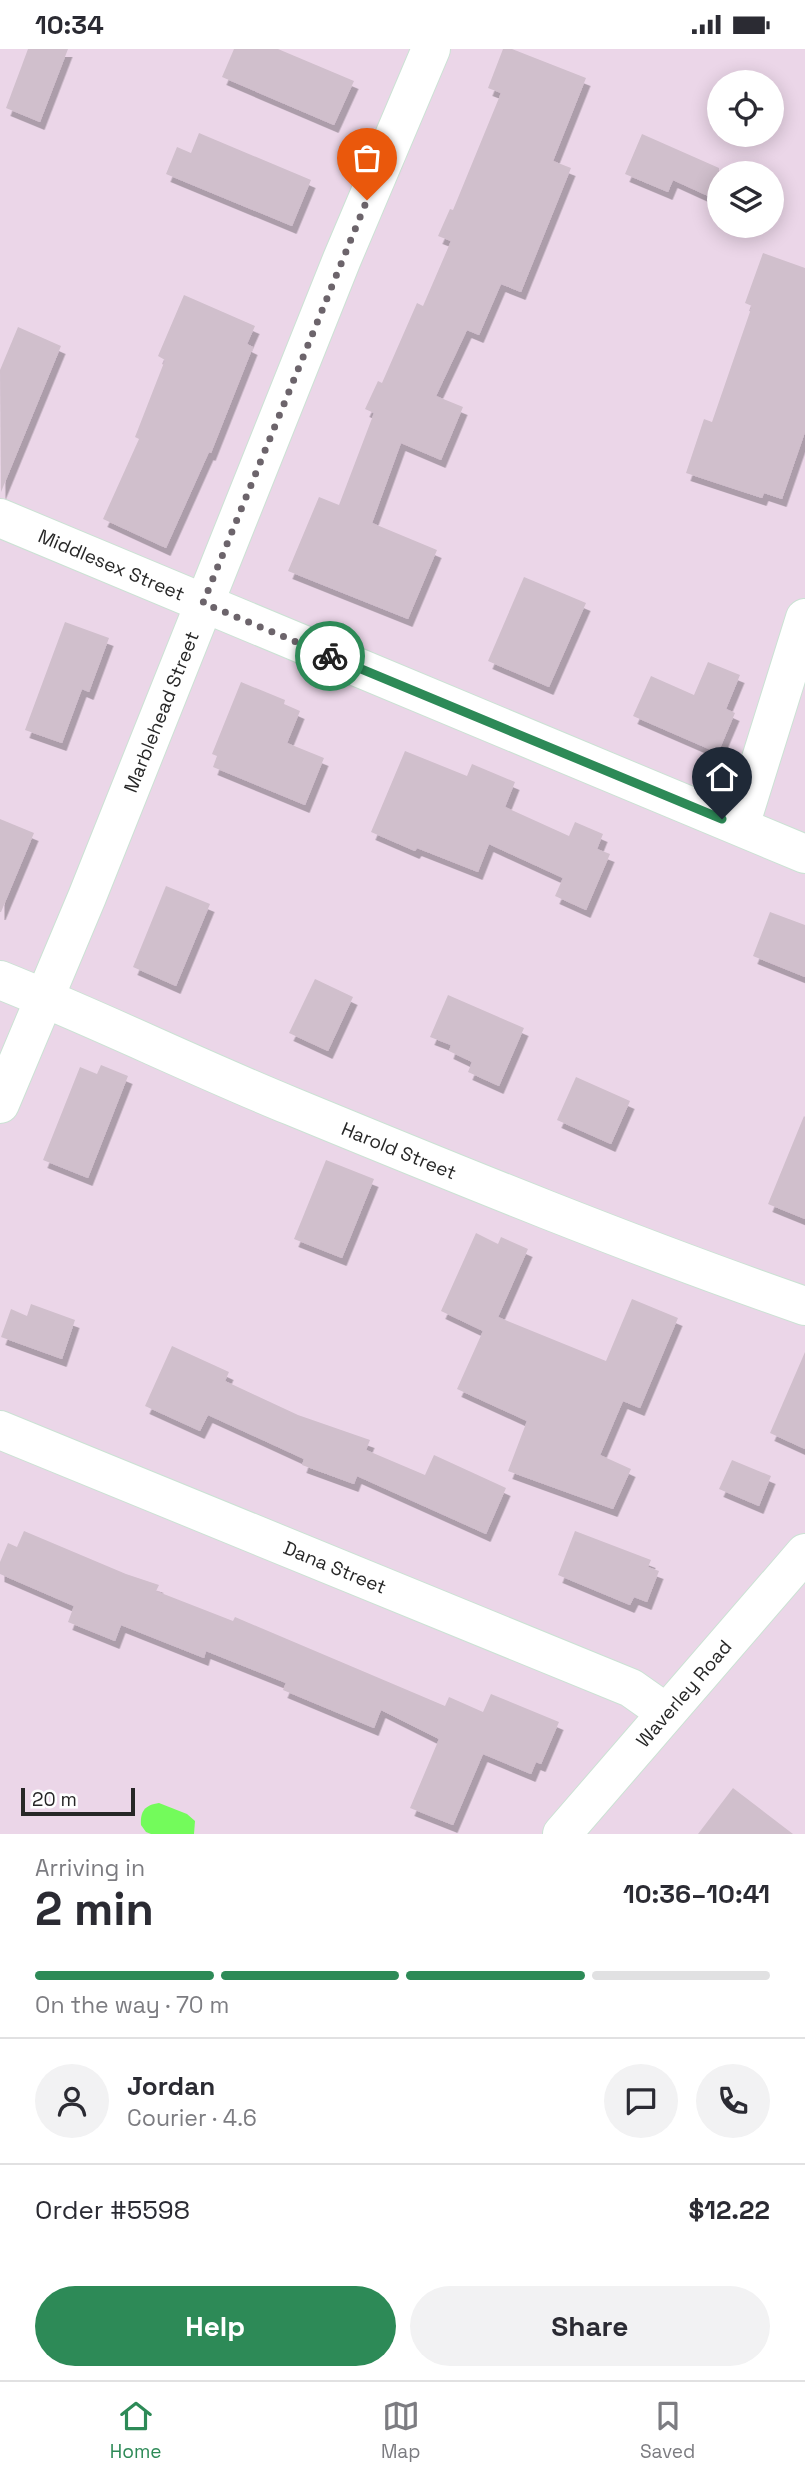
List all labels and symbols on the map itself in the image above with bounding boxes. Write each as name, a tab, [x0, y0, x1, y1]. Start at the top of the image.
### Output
pin	[337, 128, 397, 200]
street label: Middlesex Street	[34, 523, 188, 607]
courier	[295, 621, 365, 691]
street label: Marblehead Street	[118, 628, 205, 796]
pin	[692, 747, 752, 819]
street label: Harold Street	[338, 1116, 460, 1185]
street label: Dana Street	[280, 1535, 390, 1600]
street label: Waverley Road	[631, 1635, 737, 1753]
scale bar	[21, 1785, 135, 1817]

